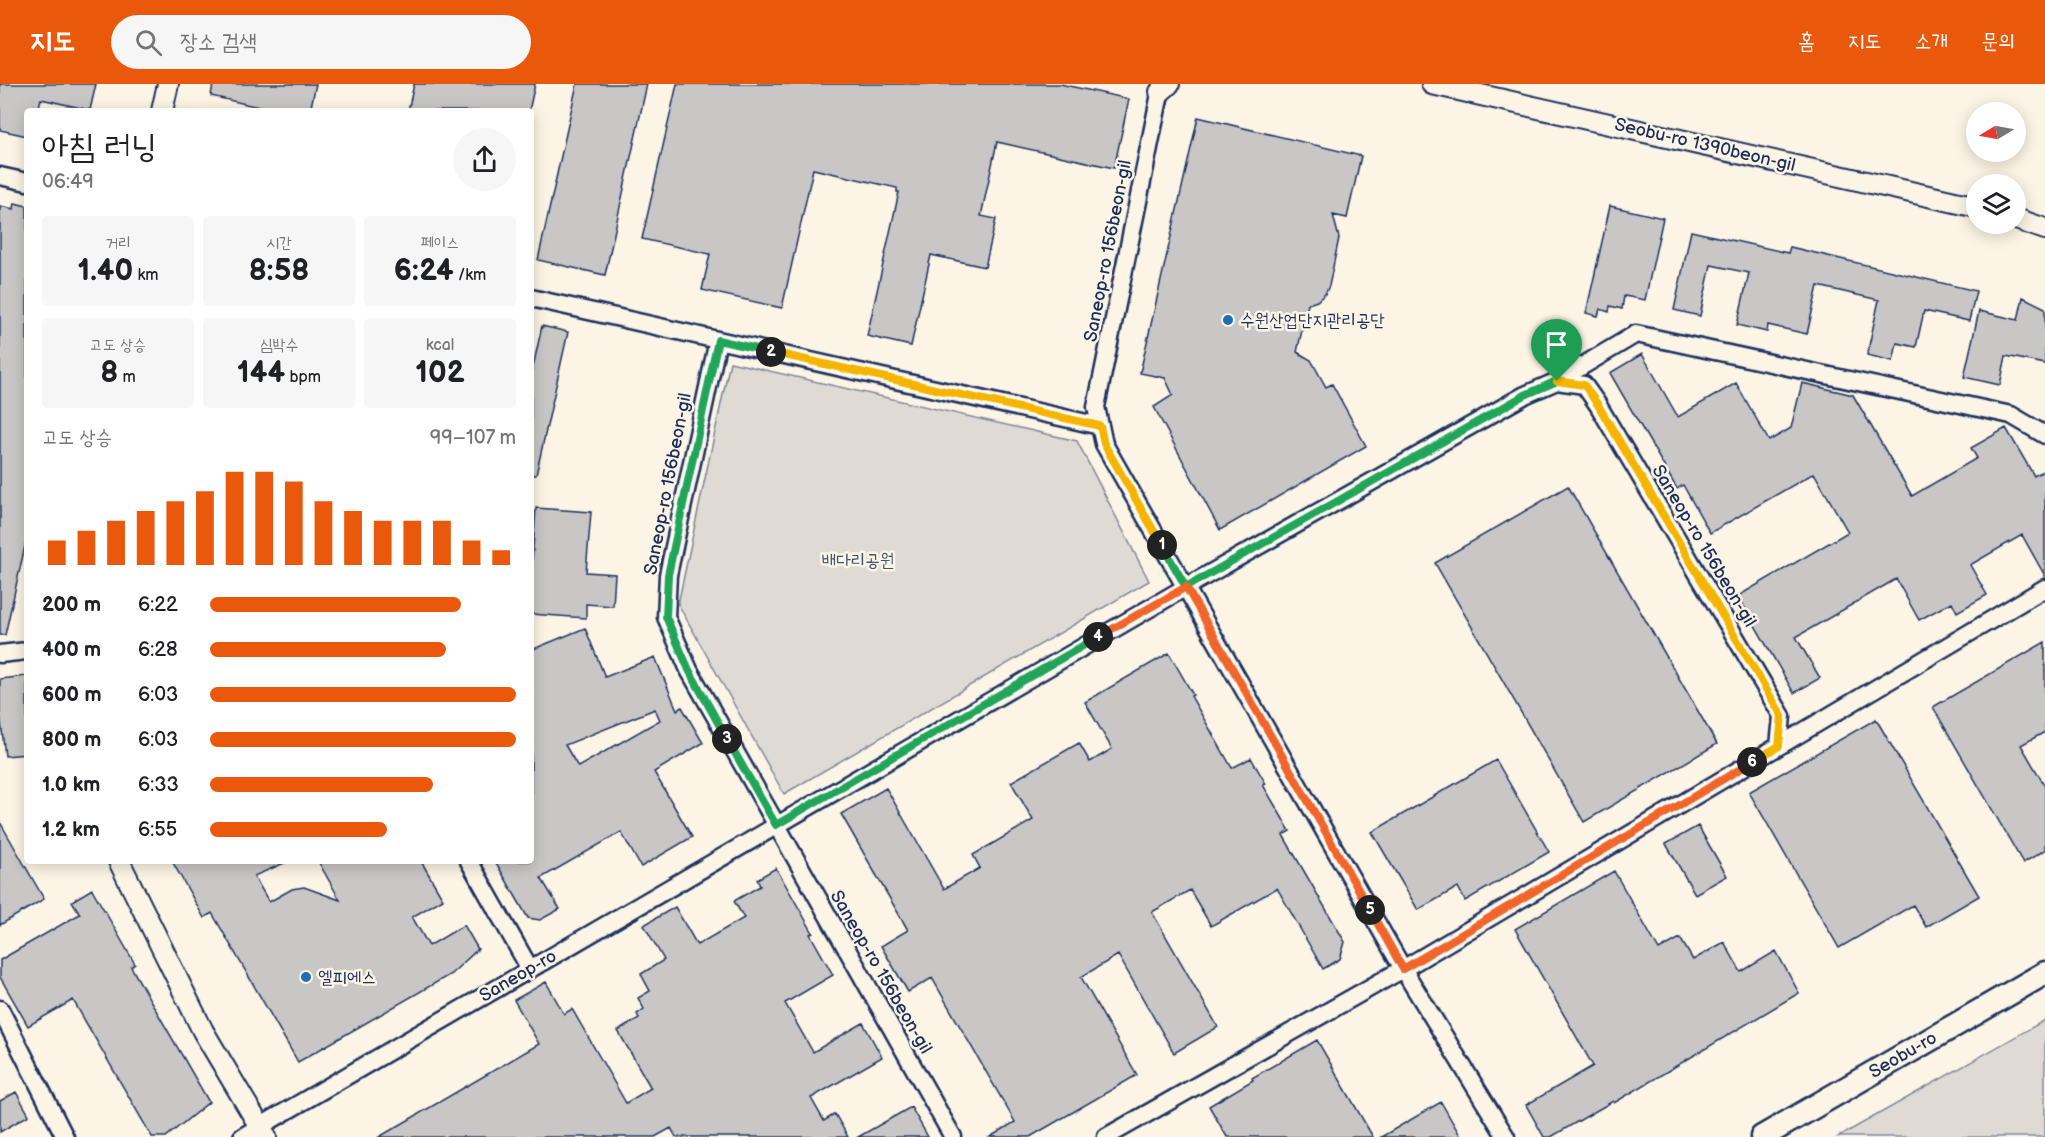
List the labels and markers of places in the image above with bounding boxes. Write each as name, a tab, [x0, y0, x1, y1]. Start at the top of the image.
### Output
place label: 수원산업단지관리공단	[1240, 310, 1385, 331]
marker: 수원산업단지관리공단	[1221, 313, 1235, 327]
pin	[1531, 319, 1582, 381]
pin: 2	[756, 337, 786, 367]
pin: 1	[1147, 530, 1177, 560]
pin: 4	[1083, 622, 1113, 652]
pin: 3	[712, 724, 742, 754]
pin: 6	[1737, 747, 1767, 777]
pin: 5	[1355, 895, 1385, 925]
place label: 엘피에스	[318, 967, 376, 988]
marker: 엘피에스	[299, 970, 313, 984]

